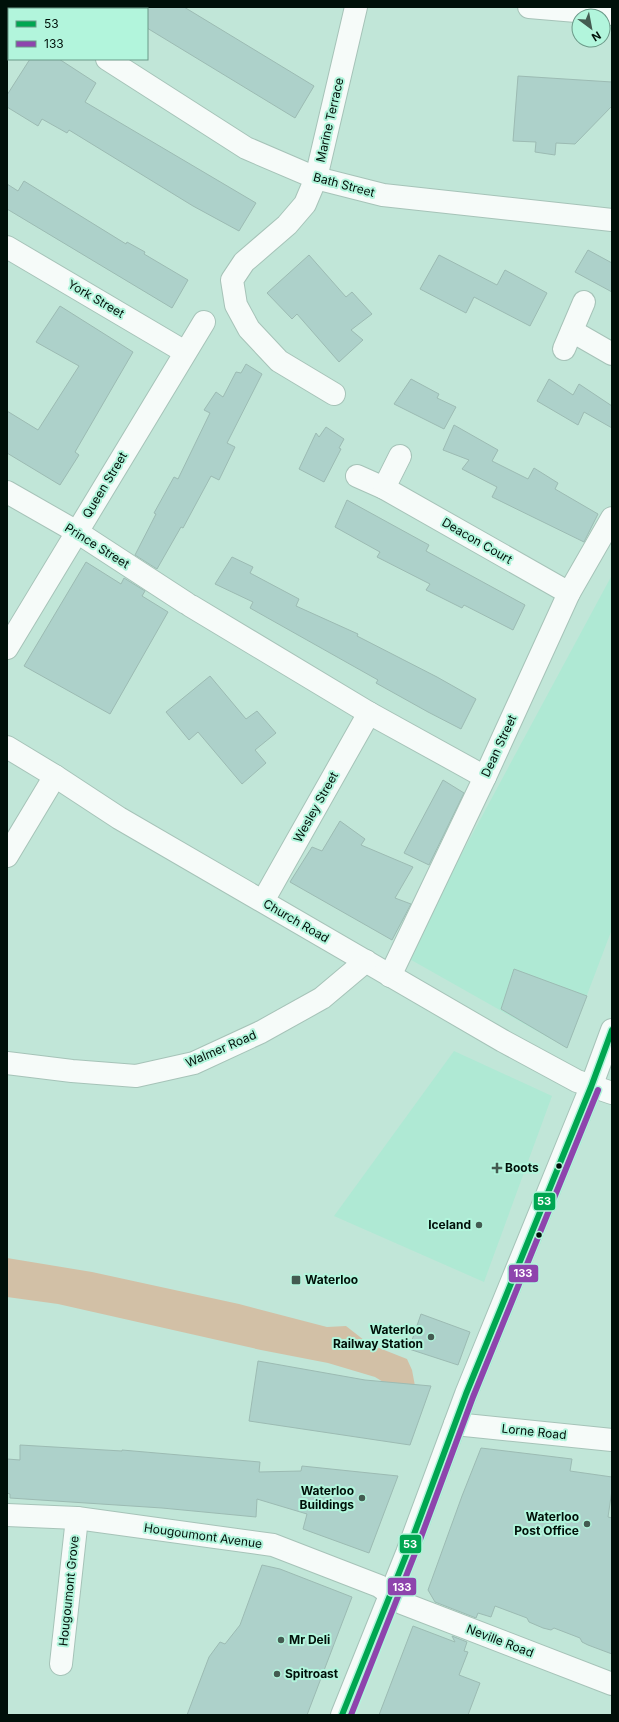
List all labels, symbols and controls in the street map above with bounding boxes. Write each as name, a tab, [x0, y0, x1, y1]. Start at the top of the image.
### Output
legend	[8, 8, 148, 60]
north arrow	[571, 8, 611, 48]
text: 53	[44, 16, 59, 31]
text: N	[589, 28, 604, 45]
text: 133	[44, 36, 64, 51]
street label: Marine Terrace	[313, 76, 347, 164]
street label: Bath Street	[312, 169, 376, 200]
street label: York Street	[65, 276, 127, 321]
street label: Queen Street	[79, 449, 130, 521]
street label: Deacon Court	[439, 514, 515, 567]
street label: Prince Street	[62, 520, 132, 571]
street label: Dean Street	[478, 712, 519, 779]
street label: Wesley Street	[290, 769, 341, 845]
street label: Church Road	[261, 896, 332, 945]
street label: Walmer Road	[183, 1027, 258, 1070]
place label: Boots	[505, 1160, 539, 1175]
unlabelled marker	[554, 1161, 564, 1171]
marker: Boots	[492, 1163, 502, 1173]
line badge: 53	[533, 1192, 556, 1211]
text: 53	[537, 1194, 551, 1208]
place label: Iceland	[428, 1217, 471, 1232]
marker: Iceland	[474, 1220, 484, 1230]
unlabelled marker	[534, 1230, 544, 1240]
line badge: 133	[508, 1264, 539, 1283]
text: 133	[514, 1266, 532, 1280]
place label: Waterloo	[305, 1272, 358, 1287]
marker: Waterloo	[290, 1274, 302, 1286]
place label: Waterloo Railway Station	[333, 1322, 423, 1351]
marker: Waterloo Railway Station	[426, 1332, 436, 1342]
street label: Lorne Road	[501, 1421, 567, 1442]
place label: Waterloo Buildings	[299, 1483, 354, 1512]
marker: Waterloo Buildings	[357, 1493, 367, 1503]
place label: Waterloo Post Office	[514, 1509, 579, 1538]
marker: Waterloo Post Office	[582, 1519, 592, 1529]
street label: Hougoumont Avenue	[143, 1520, 263, 1551]
line badge: 53	[399, 1534, 422, 1554]
street label: Hougoumont Grove	[55, 1535, 82, 1647]
text: 53	[403, 1537, 417, 1551]
line badge: 133	[387, 1577, 417, 1596]
text: 133	[393, 1580, 411, 1594]
street label: Neville Road	[465, 1621, 536, 1660]
place label: Mr Deli	[289, 1632, 330, 1647]
marker: Mr Deli	[276, 1635, 286, 1645]
place label: Spitroast	[285, 1666, 339, 1681]
marker: Spitroast	[272, 1669, 282, 1679]

